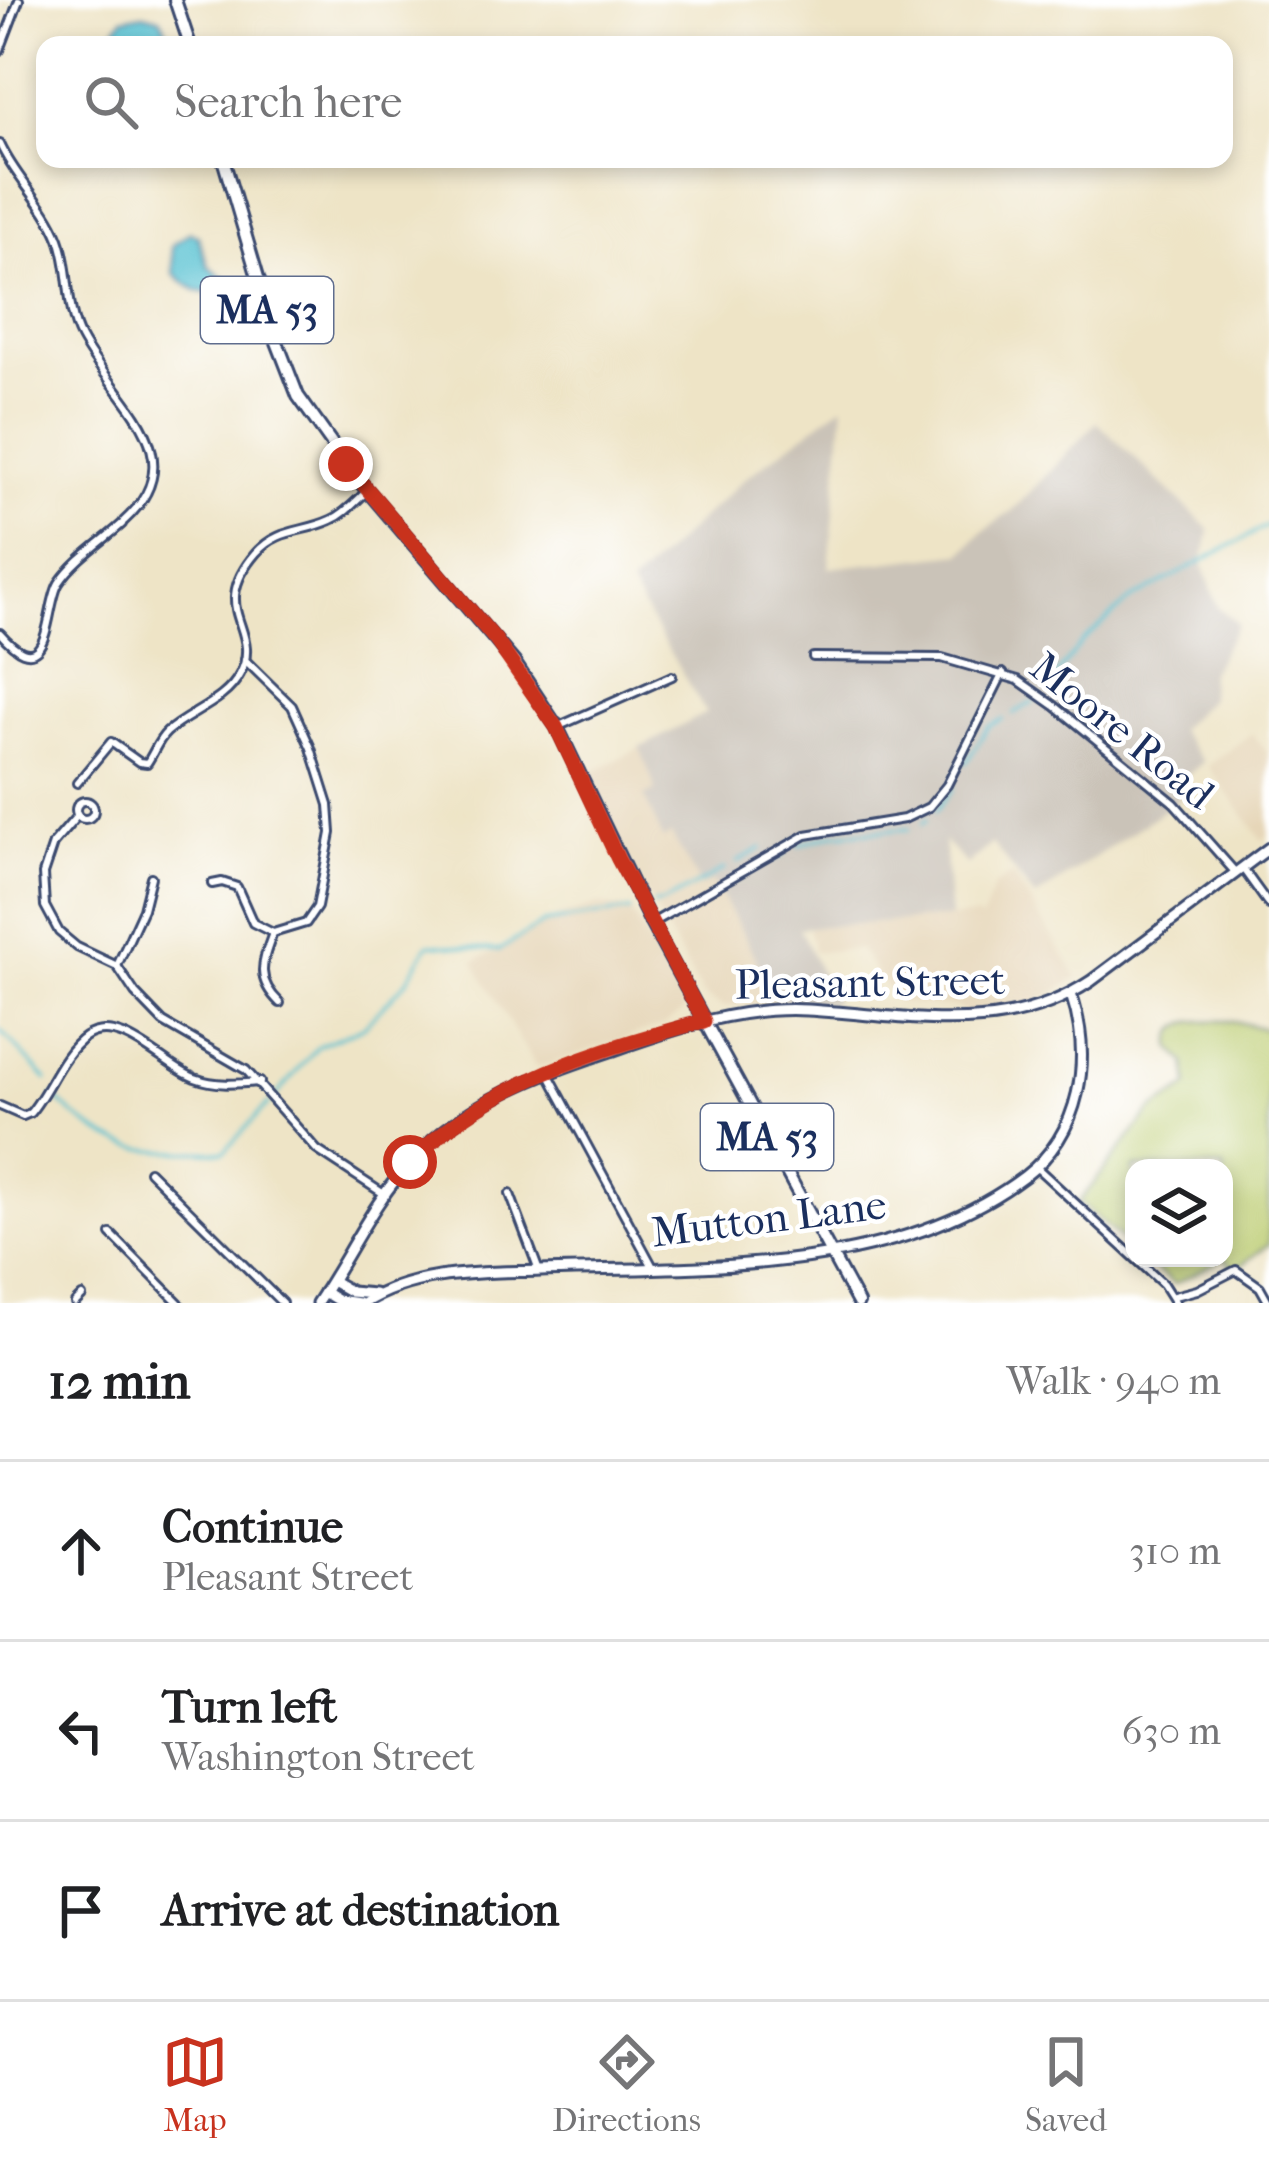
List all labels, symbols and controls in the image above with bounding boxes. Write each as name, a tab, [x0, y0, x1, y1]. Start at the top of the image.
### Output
search box	[36, 36, 1233, 168]
icon: search	[78, 69, 144, 135]
text: Search here	[174, 76, 402, 129]
road number: MA 53	[201, 277, 333, 343]
route end	[319, 437, 373, 491]
street label: Moore Road	[1021, 642, 1224, 820]
street label: Pleasant Street	[734, 956, 1006, 1010]
road number: MA 53	[701, 1104, 833, 1170]
route start	[383, 1135, 437, 1189]
map controls	[1125, 1159, 1233, 1267]
button: layers	[1125, 1159, 1233, 1267]
street label: Mutton Lane	[649, 1180, 889, 1258]
text: 12 min	[48, 1351, 190, 1411]
text: Walk · 940 m	[1006, 1358, 1221, 1404]
text: Continue	[162, 1501, 343, 1554]
icon: ahead	[48, 1518, 114, 1584]
text: 310 m	[1129, 1528, 1221, 1574]
text: Pleasant Street	[162, 1554, 413, 1600]
text: Turn left	[162, 1681, 337, 1734]
icon: left	[48, 1698, 114, 1764]
text: 630 m	[1122, 1708, 1221, 1754]
text: Washington Street	[162, 1734, 475, 1780]
icon: arrive	[48, 1878, 114, 1944]
text: Arrive at destination	[162, 1884, 559, 1937]
tab: Map	[162, 2029, 228, 2140]
tab: Directions	[552, 2029, 701, 2140]
tab: Saved	[1025, 2029, 1107, 2140]

